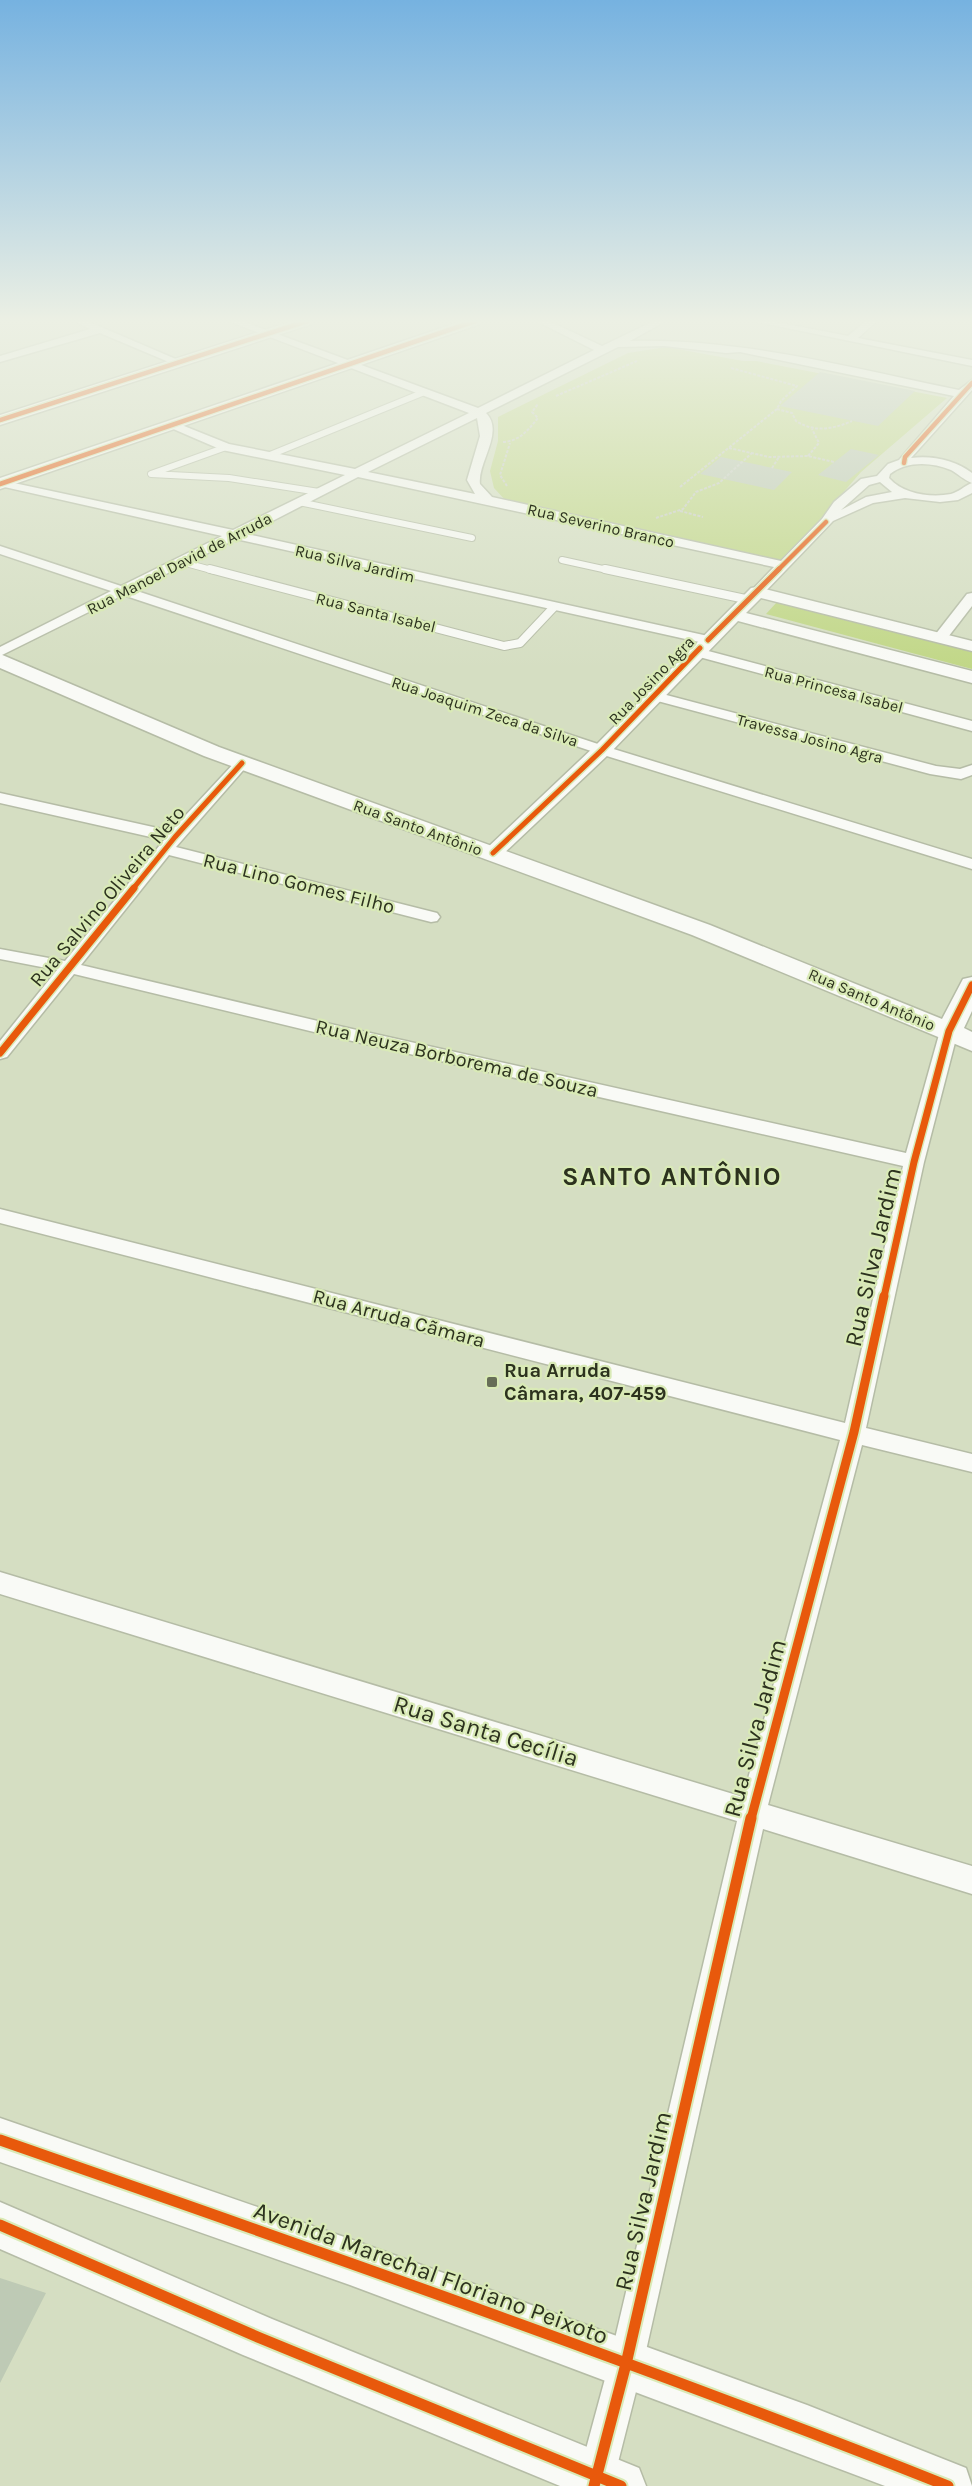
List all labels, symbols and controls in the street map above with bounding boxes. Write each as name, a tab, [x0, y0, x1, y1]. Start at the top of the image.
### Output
street label: Rua Severino Branco	[526, 499, 676, 552]
street label: Rua Manoel David de Arruda	[84, 508, 275, 618]
street label: Rua Silva Jardim	[293, 541, 416, 586]
street label: Rua Santa Isabel	[314, 588, 438, 637]
street label: Rua Josino Agra	[604, 632, 698, 728]
street label: Rua Princesa Isabel	[763, 662, 905, 717]
street label: Rua Joaquim Zeca da Silva	[389, 672, 581, 751]
street label: Travessa Josino Agra	[735, 710, 885, 767]
street label: Rua Santo Antônio	[351, 795, 485, 860]
street label: Rua Salvino Oliveira Neto	[25, 801, 190, 991]
street label: Rua Lino Gomes Filho	[201, 849, 397, 918]
street label: Rua Santo Antônio	[806, 964, 938, 1035]
street label: Rua Neuza Borborema de Souza	[313, 1015, 600, 1102]
district label: SANTO ANTÔNIO	[562, 1160, 782, 1192]
street label: Rua Silva Jardim	[839, 1165, 907, 1349]
street label: Rua Arruda Cãmara	[310, 1284, 487, 1353]
place label: Rua Arruda Câmara, 407-459	[504, 1359, 666, 1405]
marker: Rua Arruda Câmara, 407-459	[485, 1375, 499, 1389]
street label: Rua Silva Jardim	[718, 1636, 792, 1820]
street label: Rua Santa Cecília	[390, 1690, 582, 1772]
street label: Rua Silva Jardim	[609, 2109, 677, 2293]
street label: Avenida Marechal Floriano Peixoto	[250, 2196, 612, 2350]

